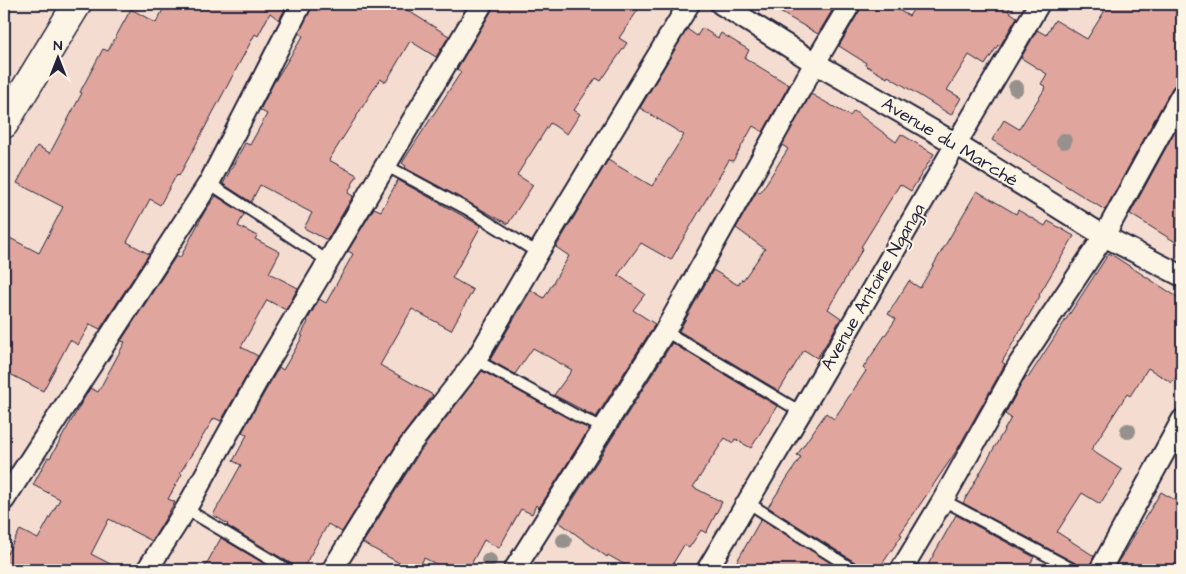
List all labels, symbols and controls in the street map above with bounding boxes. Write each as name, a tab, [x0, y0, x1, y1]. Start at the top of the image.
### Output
north arrow	[32, 32, 82, 82]
text: N	[54, 36, 63, 56]
street label: Avenue du Marché	[877, 91, 1023, 193]
street label: Avenue Antoine Nganga	[815, 199, 932, 376]

